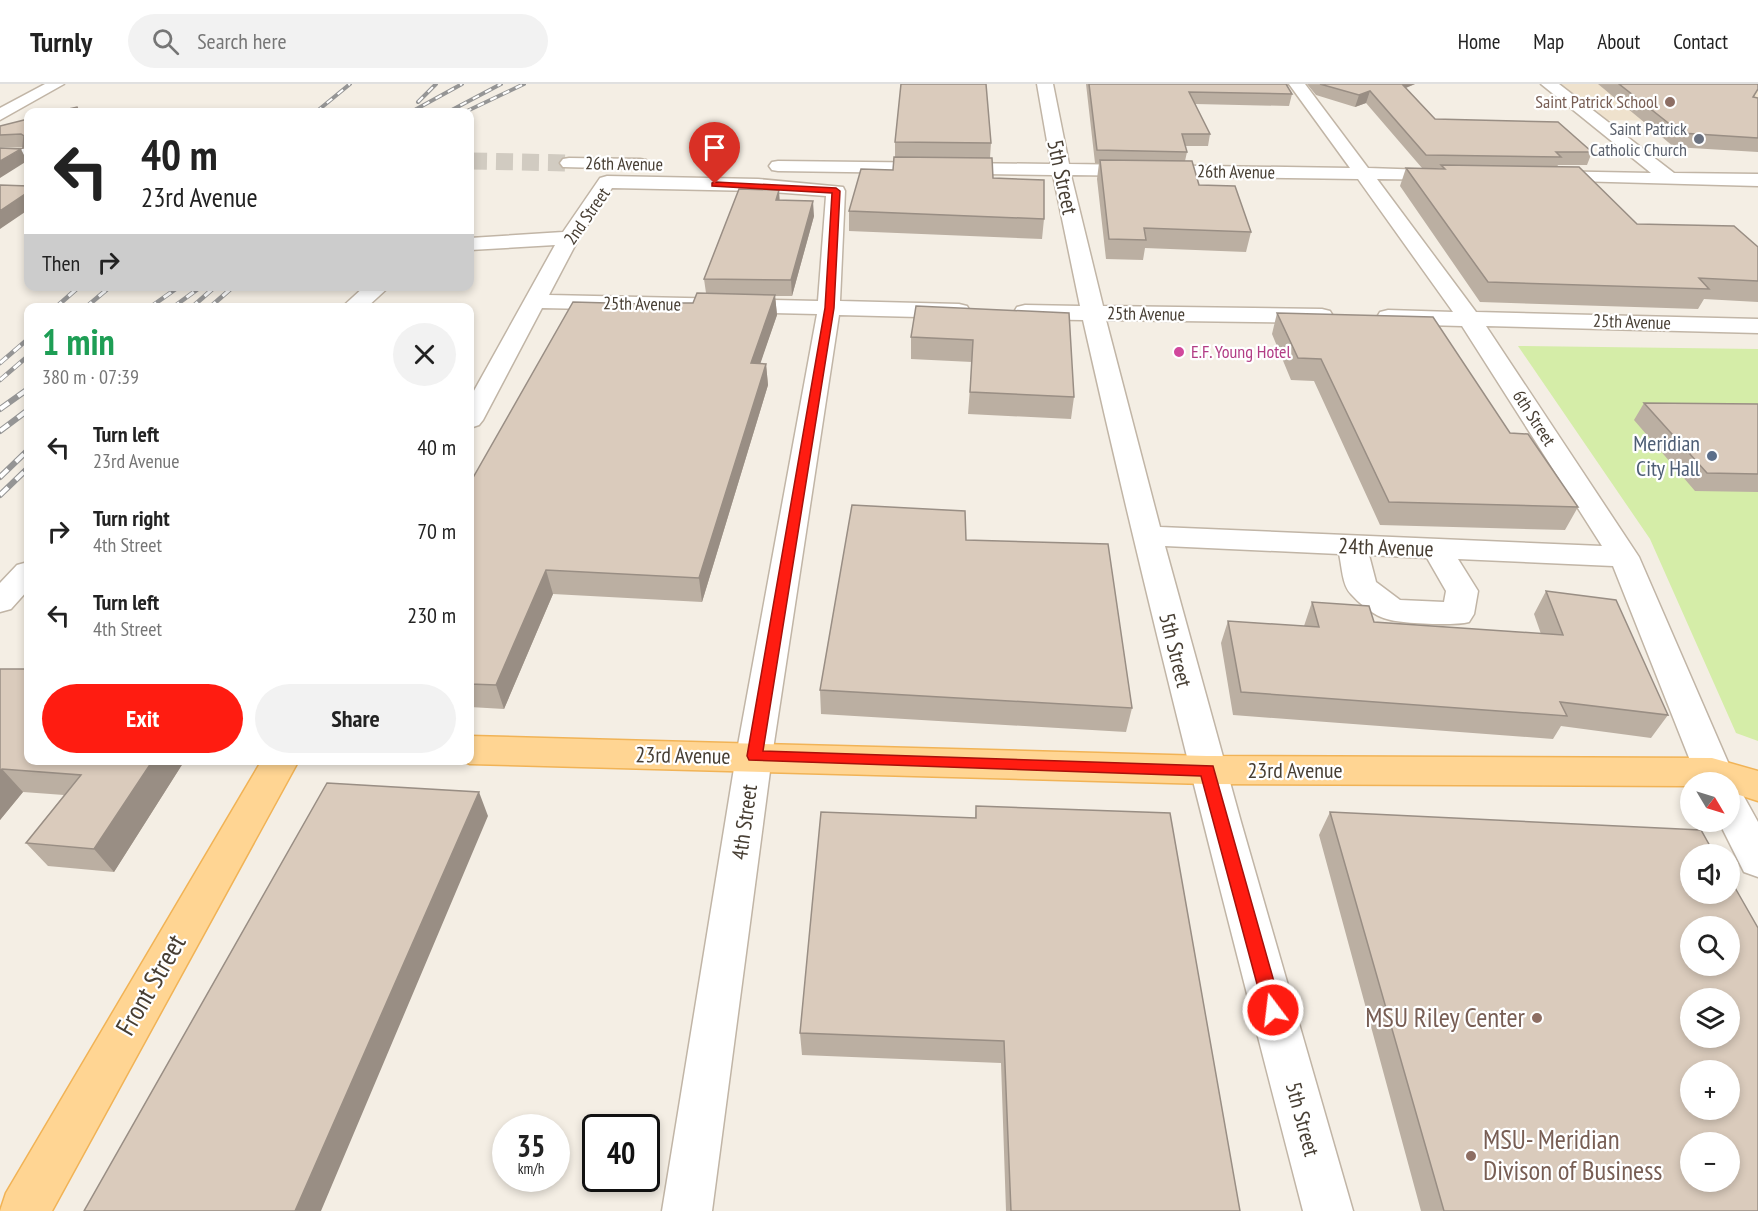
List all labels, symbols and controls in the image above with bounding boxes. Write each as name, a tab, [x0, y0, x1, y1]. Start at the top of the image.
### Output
search box	[128, 14, 548, 68]
text: Turnly	[30, 23, 92, 60]
icon: search	[149, 25, 182, 58]
text: Search here	[197, 27, 287, 55]
text: Home	[1458, 28, 1500, 55]
text: Map	[1533, 28, 1564, 55]
text: About	[1597, 28, 1640, 55]
text: Contact	[1673, 28, 1728, 55]
place label: Saint Patrick School	[1535, 90, 1659, 113]
marker: Saint Patrick School	[1663, 95, 1677, 109]
place label: Saint Patrick Catholic Church	[1590, 117, 1687, 161]
pin	[689, 122, 740, 184]
text: 40 m	[141, 127, 218, 182]
icon: arrive	[698, 131, 731, 164]
icon: left	[42, 132, 120, 210]
marker: Saint Patrick Catholic Church	[1692, 132, 1706, 146]
street label: 5th Street	[1041, 137, 1085, 217]
street label: 26th Avenue	[585, 151, 663, 176]
street label: 26th Avenue	[1197, 159, 1275, 184]
text: 23rd Avenue	[141, 180, 258, 214]
street label: 2nd Street	[559, 183, 615, 249]
icon: right	[92, 246, 125, 279]
text: Then	[42, 249, 80, 277]
street label: 25th Avenue	[603, 291, 681, 316]
street label: 25th Avenue	[1107, 301, 1185, 326]
street label: 25th Avenue	[1593, 309, 1671, 334]
text: 1 min	[42, 318, 115, 365]
button: close	[393, 323, 456, 386]
place label: E.F. Young Hotel	[1191, 340, 1291, 363]
marker: E.F. Young Hotel	[1172, 345, 1186, 359]
text: 380 m · 07:39	[42, 364, 139, 390]
street label: 6th Street	[1508, 385, 1561, 450]
text: Turn left	[93, 420, 159, 448]
place label: Meridian City Hall	[1633, 429, 1701, 482]
icon: left	[42, 431, 75, 464]
text: 40 m	[417, 433, 456, 461]
text: 23rd Avenue	[93, 448, 179, 474]
marker: Meridian City Hall	[1705, 449, 1719, 463]
text: Turn right	[93, 504, 170, 532]
icon: right	[42, 515, 75, 548]
text: 70 m	[417, 517, 456, 545]
street label: 24th Avenue	[1338, 531, 1434, 563]
text: 4th Street	[93, 532, 162, 558]
text: Turn left	[93, 588, 159, 616]
icon: left	[42, 599, 75, 632]
text: 230 m	[407, 601, 456, 629]
street label: 5th Street	[1153, 610, 1199, 690]
text: 4th Street	[93, 616, 162, 642]
button: Exit	[42, 684, 243, 753]
button: Share	[255, 684, 456, 753]
street label: 23rd Avenue	[635, 740, 731, 770]
street label: 23rd Avenue	[1247, 756, 1343, 784]
north arrow	[1680, 772, 1740, 832]
map controls	[1680, 772, 1740, 1192]
street label: 4th Street	[725, 782, 763, 862]
button: sound	[1680, 844, 1740, 904]
button: search	[1680, 916, 1740, 976]
street label: Front Street	[108, 927, 193, 1041]
position arrow	[1241, 978, 1305, 1042]
button: layers	[1680, 988, 1740, 1048]
place label: MSU Riley Center	[1365, 1000, 1526, 1034]
marker: MSU Riley Center	[1530, 1011, 1544, 1025]
button: +	[1680, 1060, 1740, 1120]
street label: 5th Street	[1280, 1079, 1326, 1159]
speed limit sign: 40	[582, 1114, 660, 1192]
place label: MSU- Meridian Divison of Business	[1483, 1122, 1662, 1187]
text: 35	[517, 1126, 545, 1165]
button: −	[1680, 1132, 1740, 1192]
marker: MSU- Meridian Divison of Business	[1464, 1149, 1478, 1163]
text: km/h	[518, 1159, 544, 1178]

